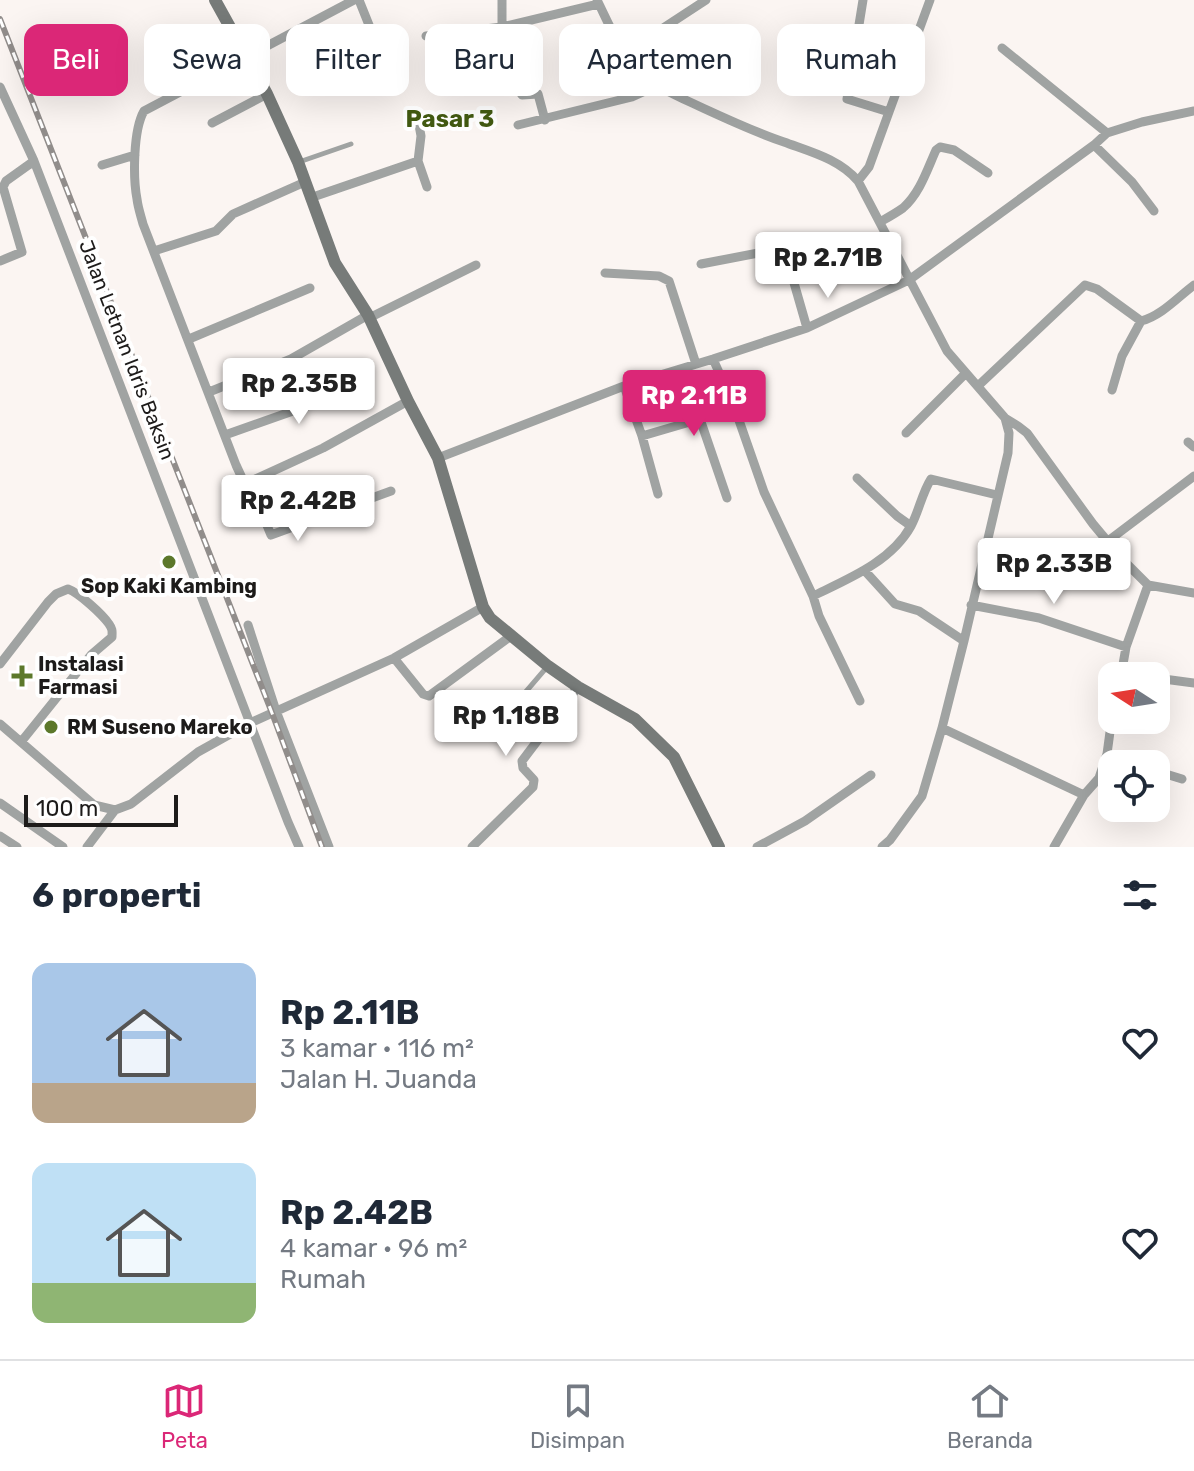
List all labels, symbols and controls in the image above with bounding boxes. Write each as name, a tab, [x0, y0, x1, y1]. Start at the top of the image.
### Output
chip: Beli	[24, 24, 128, 96]
chip: Sewa	[144, 24, 270, 96]
chip: Filter	[286, 24, 409, 96]
chip: Baru	[425, 24, 543, 96]
chip: Apartemen	[559, 24, 761, 96]
chip: Rumah	[777, 24, 925, 96]
district label: Pasar 3	[406, 105, 494, 133]
pin: Rp 2.71B	[745, 232, 911, 300]
street label: Jalan Letnan Idris Baksin	[74, 237, 180, 463]
text: Rp 2.71B	[773, 242, 883, 273]
pin: Rp 2.35B	[216, 358, 382, 426]
text: Rp 2.35B	[241, 368, 357, 399]
pin: Rp 2.11B	[611, 370, 777, 438]
text: Rp 2.11B	[641, 380, 747, 411]
pin: Rp 2.42B	[215, 475, 381, 543]
text: Rp 2.42B	[240, 485, 356, 516]
pin: Rp 2.33B	[971, 538, 1137, 606]
text: Rp 2.33B	[996, 548, 1112, 579]
marker: Sop Kaki Kambing	[160, 553, 178, 571]
place label: Sop Kaki Kambing	[81, 574, 257, 598]
place label: Instalasi Farmasi	[38, 652, 124, 699]
north arrow	[1098, 662, 1170, 734]
map controls	[1098, 662, 1170, 822]
marker: Instalasi Farmasi	[13, 667, 31, 685]
pin: Rp 1.18B	[423, 690, 589, 758]
text: Rp 1.18B	[452, 700, 560, 731]
place label: RM Suseno Mareko	[67, 715, 253, 739]
marker: RM Suseno Mareko	[42, 718, 60, 736]
button: locate	[1098, 750, 1170, 822]
scale bar	[24, 791, 178, 827]
text: 100 m	[36, 795, 98, 822]
icon: filters	[1118, 873, 1162, 917]
text: 6 properti	[32, 875, 202, 916]
text: Rp 2.11B	[280, 992, 419, 1033]
icon: home	[96, 995, 192, 1091]
icon: heart	[1118, 1021, 1162, 1065]
text: 3 kamar · 116 m²	[280, 1033, 474, 1064]
text: Jalan H. Juanda	[280, 1064, 477, 1095]
text: Rp 2.42B	[280, 1192, 433, 1233]
icon: home	[96, 1195, 192, 1291]
icon: heart	[1118, 1221, 1162, 1265]
text: 4 kamar · 96 m²	[280, 1233, 467, 1264]
text: Rumah	[280, 1264, 366, 1295]
tab: Peta	[161, 1379, 208, 1454]
tab: Disimpan	[530, 1379, 625, 1454]
tab: Beranda	[947, 1379, 1033, 1454]

